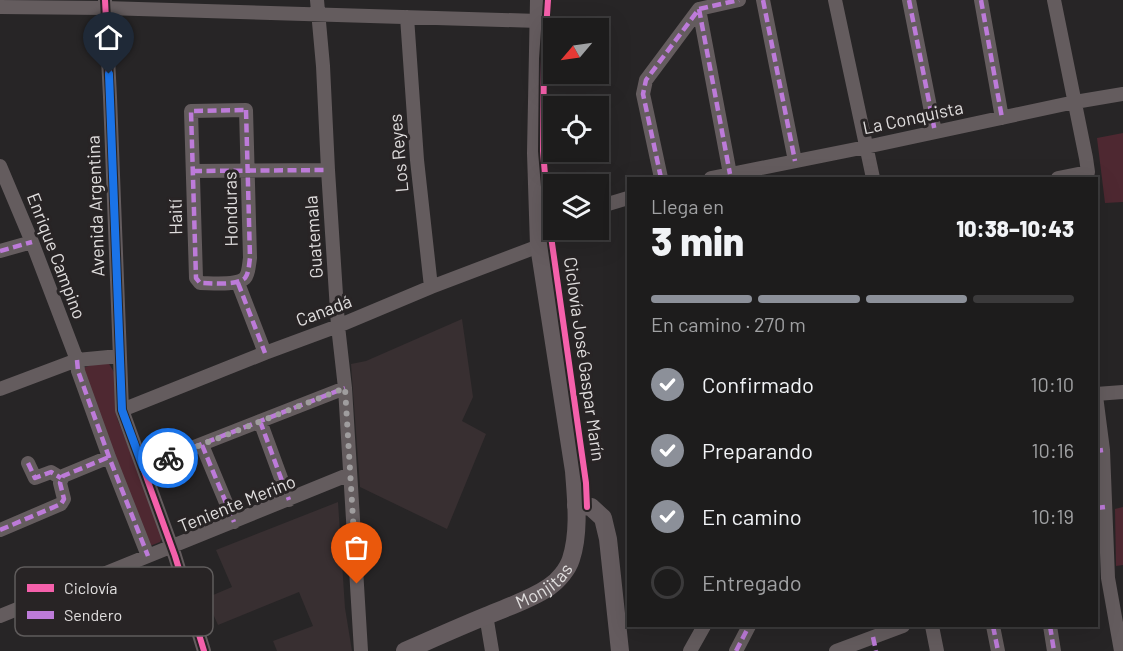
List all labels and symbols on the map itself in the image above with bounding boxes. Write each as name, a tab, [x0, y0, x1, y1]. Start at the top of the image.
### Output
pin	[83, 12, 134, 74]
north arrow	[543, 18, 609, 84]
street label: La Conquista	[861, 96, 965, 138]
street label: Los Reyes	[384, 113, 412, 193]
street label: Avenida Argentina	[82, 135, 108, 277]
street label: Honduras	[218, 171, 242, 247]
street label: Enrique Campino	[23, 189, 91, 322]
street label: Guatemala	[299, 195, 327, 279]
street label: Haití	[164, 199, 186, 235]
street label: Ciclovía José Gaspar Marín	[560, 255, 610, 462]
street label: Canadá	[293, 289, 355, 331]
courier	[138, 428, 198, 488]
street label: Teniente Merino	[175, 470, 299, 537]
pin	[331, 522, 382, 584]
street label: Monjitas	[512, 559, 577, 613]
legend	[15, 567, 213, 636]
text: Ciclovía	[64, 578, 117, 597]
text: Sendero	[64, 605, 122, 624]

